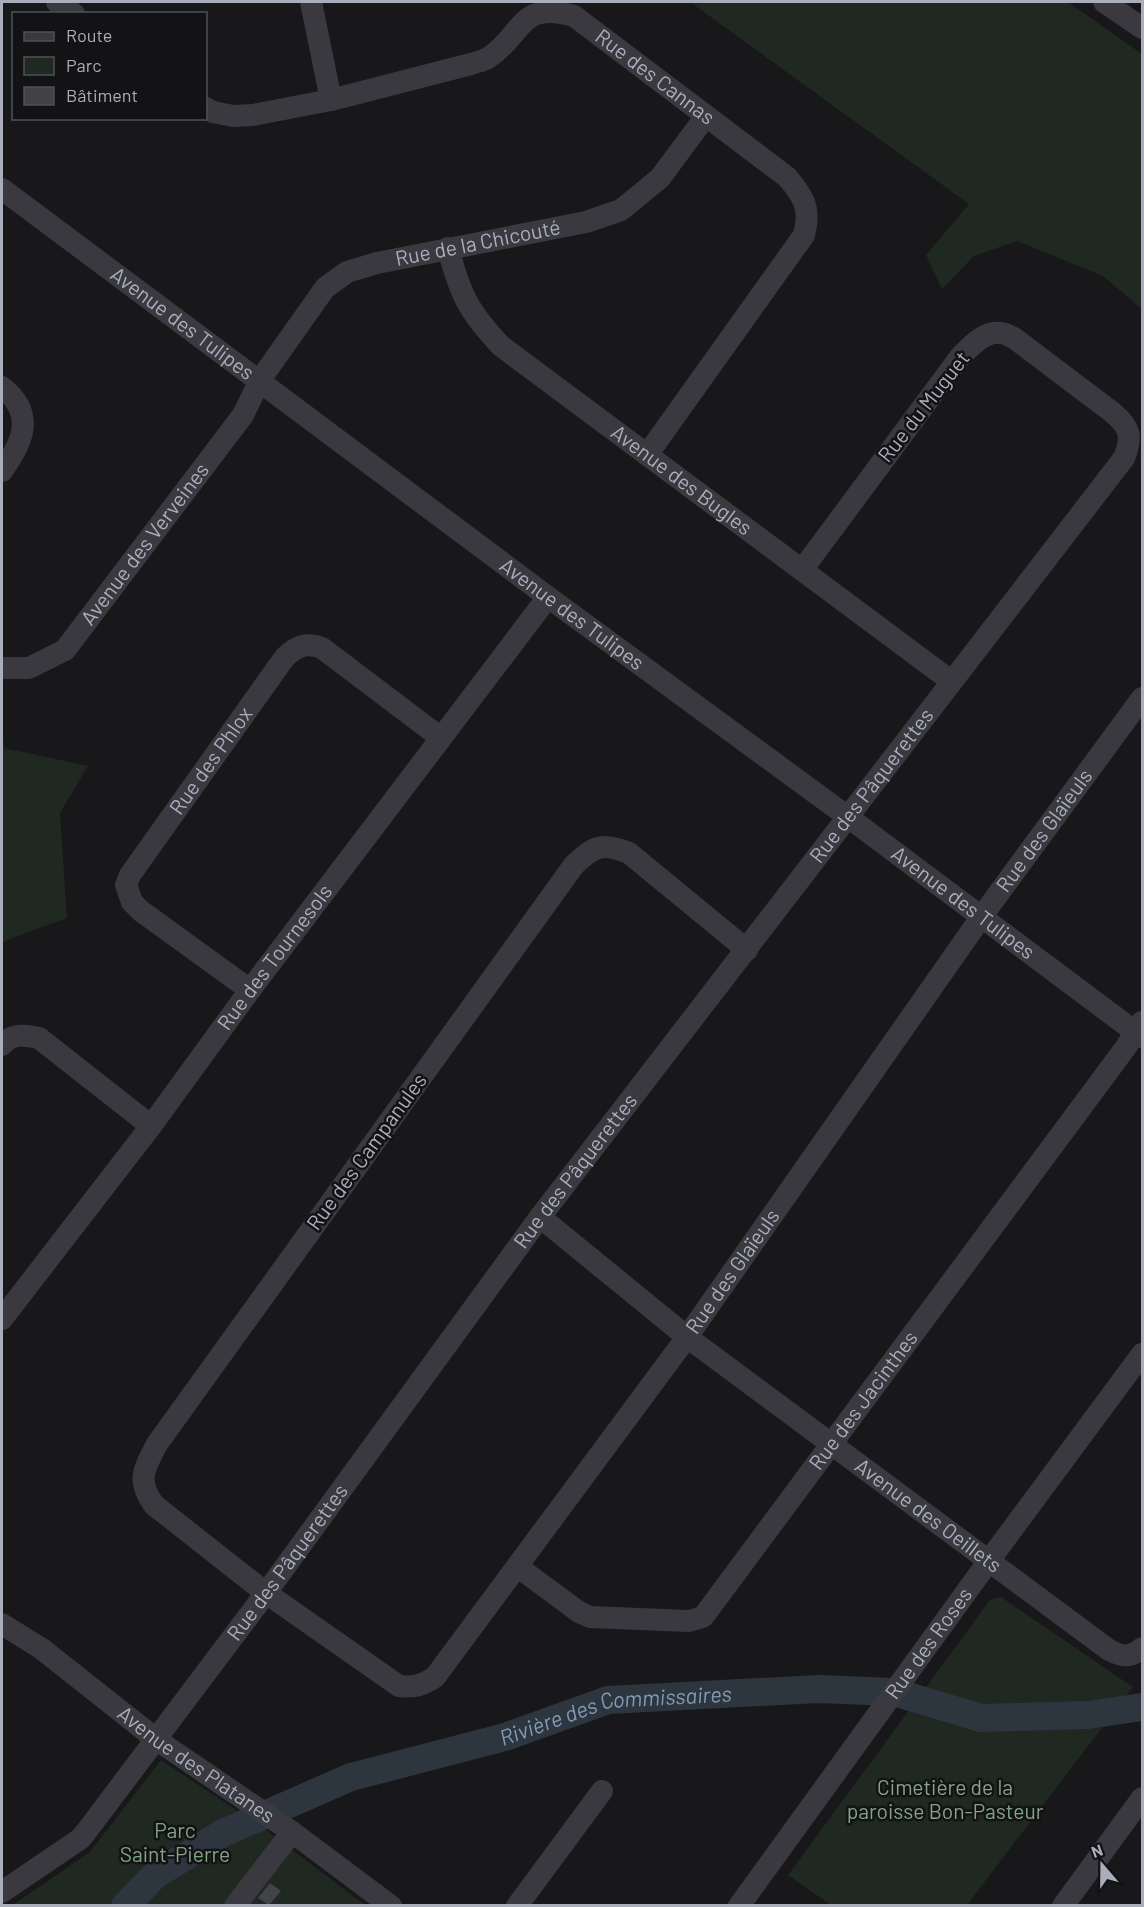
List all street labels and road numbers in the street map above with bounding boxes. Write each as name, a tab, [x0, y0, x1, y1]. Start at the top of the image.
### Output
street label: Rue des Cannas	[591, 23, 720, 129]
street label: Rue de la Chicouté	[393, 213, 562, 270]
street label: Avenue des Tulipes	[106, 261, 260, 384]
street label: Rue du Muguet	[872, 346, 974, 467]
street label: Avenue des Bugles	[607, 419, 758, 540]
street label: Avenue des Verveines	[74, 457, 213, 629]
street label: Avenue des Tulipes	[496, 552, 650, 674]
street label: Rue des Phlox	[163, 701, 257, 819]
street label: Rue des Pâquerettes	[803, 703, 938, 867]
street label: Rue des Glaïeuls	[990, 763, 1097, 896]
street label: Avenue des Tulipes	[887, 840, 1040, 964]
street label: Rue des Tournesols	[211, 879, 337, 1034]
street label: Rue des Campanules	[300, 1068, 431, 1234]
street label: Rue des Pâquerettes	[507, 1088, 641, 1253]
street label: Rue des Glaïeuls	[679, 1204, 784, 1338]
street label: Rue des Jacinthes	[803, 1325, 922, 1474]
street label: Avenue des Oeillets	[851, 1452, 1007, 1577]
street label: Rue des Pâquerettes	[221, 1479, 352, 1645]
street label: Rue des Roses	[879, 1582, 977, 1703]
street label: Avenue des Platanes	[113, 1700, 280, 1828]

